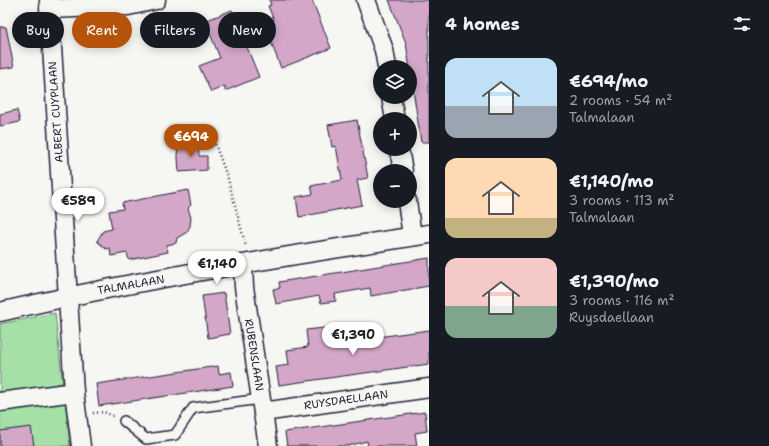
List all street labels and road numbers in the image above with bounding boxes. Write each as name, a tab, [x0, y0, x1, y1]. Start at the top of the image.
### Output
street label: ALBERT CUYPLAAN	[45, 61, 67, 163]
street label: TALMALAAN	[96, 272, 166, 298]
street label: RUBENSLAAN	[241, 318, 267, 392]
street label: RUYSDAELLAAN	[303, 387, 389, 413]

